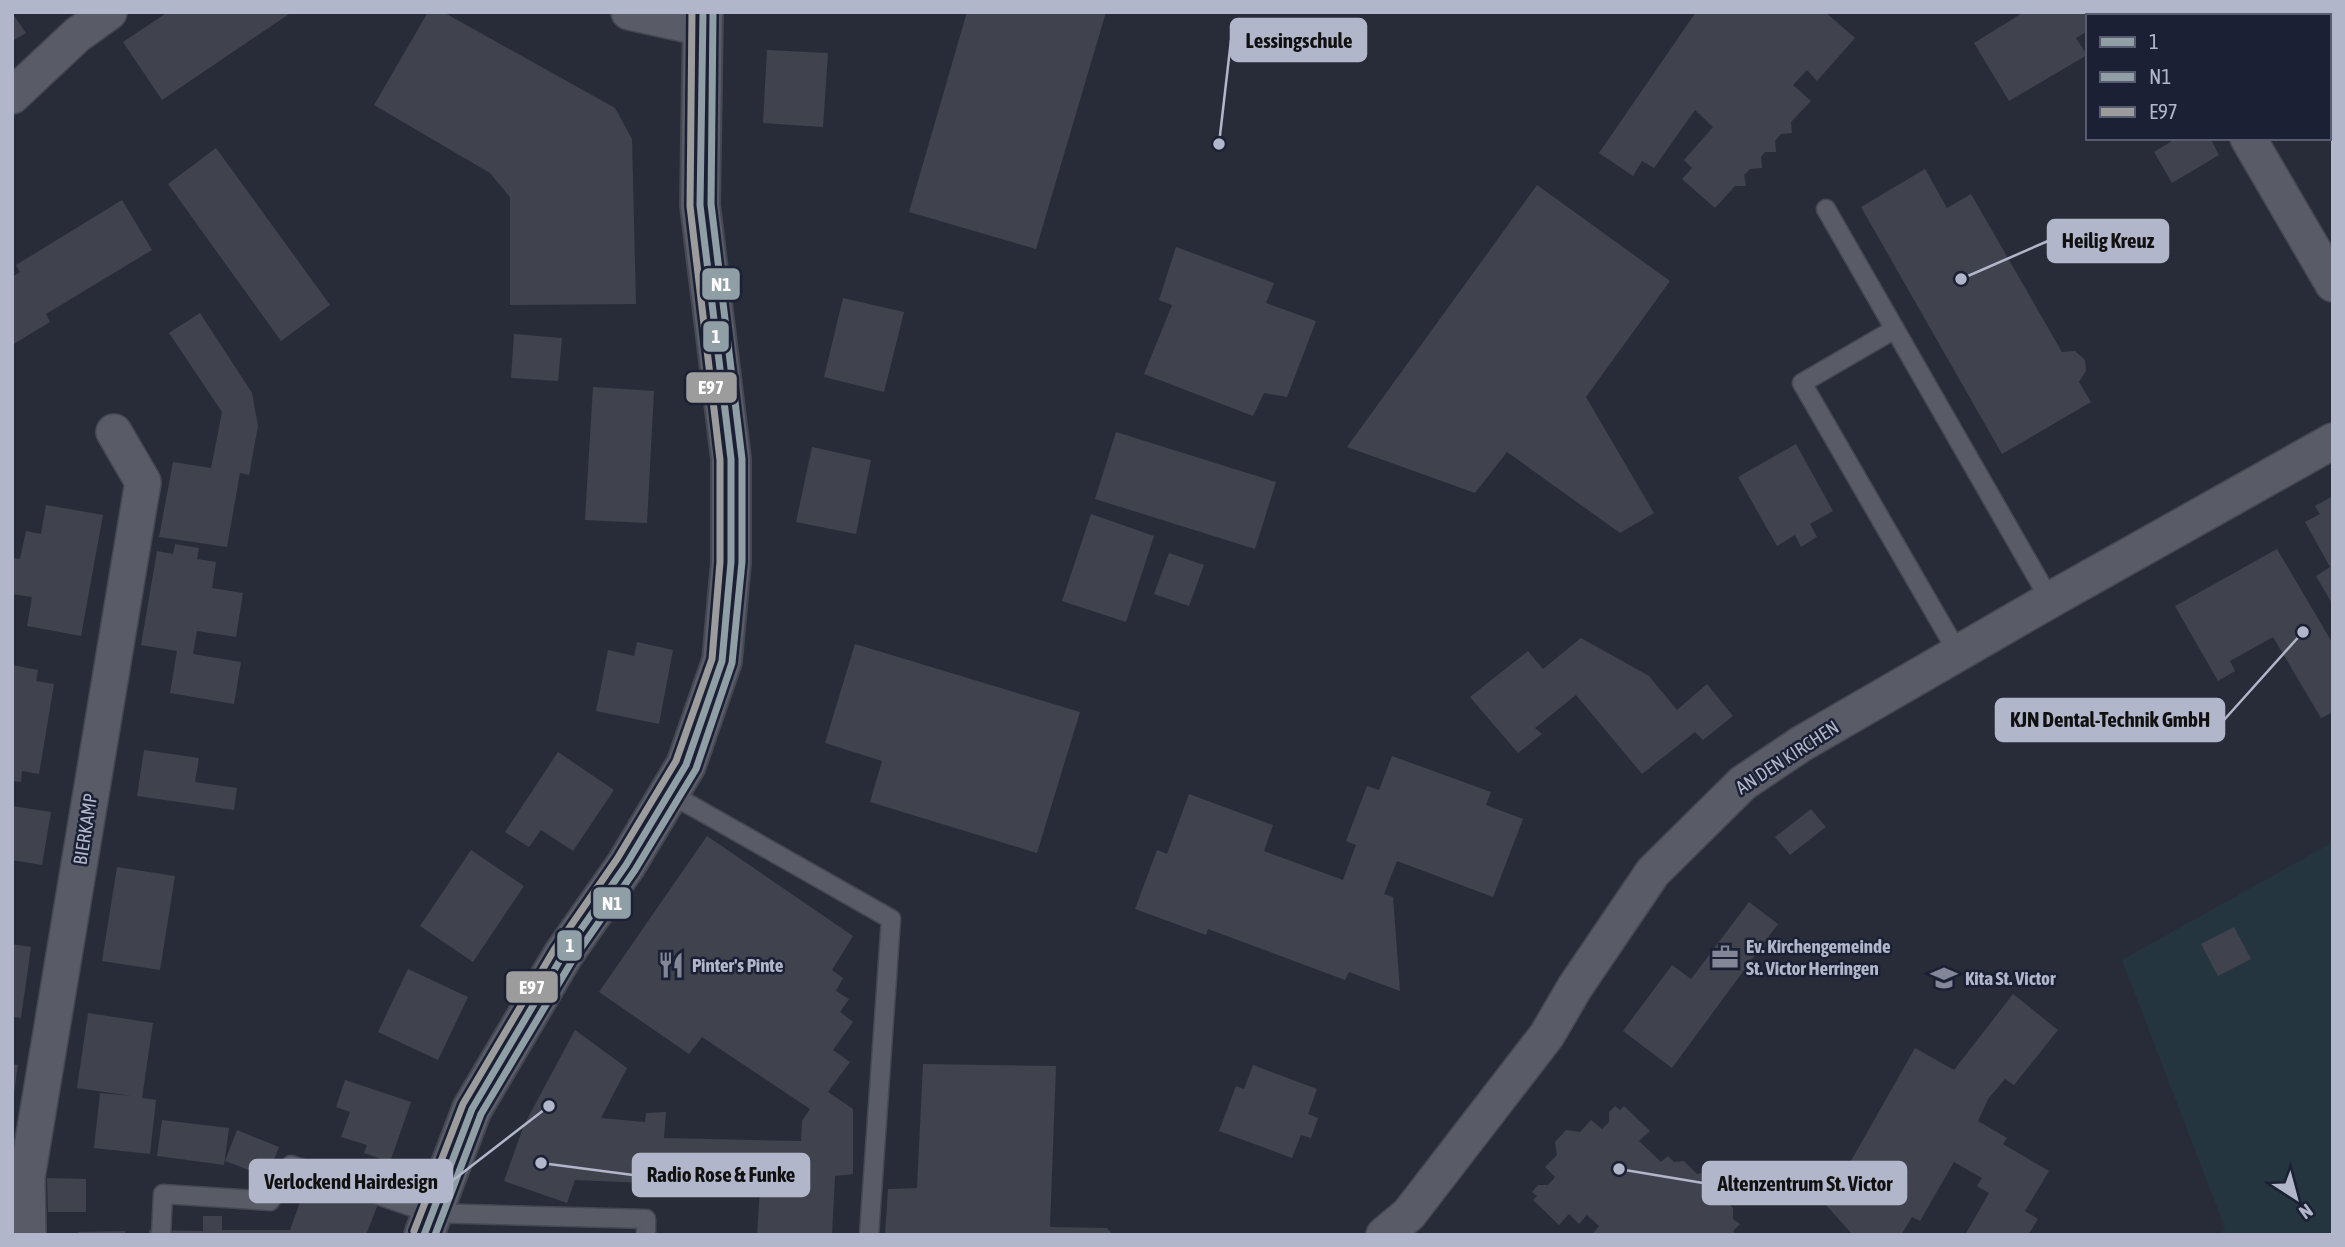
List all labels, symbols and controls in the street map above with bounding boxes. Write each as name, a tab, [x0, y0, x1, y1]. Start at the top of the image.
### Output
legend	[2086, 14, 2331, 140]
callout: Lessingschule	[1231, 19, 1366, 61]
text: Lessingschule	[1246, 28, 1352, 52]
text: 1	[2149, 29, 2159, 53]
text: N1	[2149, 64, 2171, 88]
text: E97	[2149, 99, 2178, 123]
callout: Heilig Kreuz	[2048, 220, 2168, 262]
text: Heilig Kreuz	[2062, 228, 2155, 252]
line badge: N1	[701, 267, 741, 301]
text: N1	[711, 273, 731, 295]
line badge: 1	[702, 320, 730, 353]
text: 1	[712, 325, 721, 347]
line badge: E97	[685, 371, 738, 404]
text: E97	[698, 376, 724, 398]
callout: KJN Dental-Technik GmbH	[1996, 699, 2224, 741]
text: KJN Dental-Technik GmbH	[2010, 707, 2210, 731]
street label: AN DEN KIRCHEN	[1732, 716, 1842, 798]
street label: BIERKAMP	[68, 792, 102, 866]
line badge: N1	[592, 886, 632, 920]
text: N1	[602, 892, 622, 914]
line badge: 1	[556, 929, 583, 962]
text: 1	[566, 934, 575, 956]
place label: Ev. Kirchengemeinde St. Victor Herringen	[1746, 935, 1891, 979]
office icon: Ev. Kirchengemeinde St. Victor Herringen	[1710, 942, 1740, 972]
restaurant icon: Pinter's Pinte	[656, 950, 686, 980]
place label: Pinter's Pinte	[692, 954, 784, 976]
school or university icon: Kita St. Victor	[1929, 963, 1959, 993]
place label: Kita St. Victor	[1965, 967, 2056, 989]
line badge: E97	[505, 970, 559, 1004]
text: E97	[519, 976, 545, 998]
callout: Radio Rose & Funke	[633, 1154, 809, 1196]
callout: Verlockend Hairdesign	[250, 1160, 452, 1202]
text: Radio Rose & Funke	[647, 1162, 795, 1186]
callout: Altenzentrum St. Victor	[1703, 1162, 1906, 1204]
north arrow	[2261, 1163, 2331, 1233]
text: Verlockend Hairdesign	[263, 1169, 438, 1193]
text: Altenzentrum St. Victor	[1716, 1171, 1893, 1195]
text: N	[2295, 1200, 2317, 1224]

